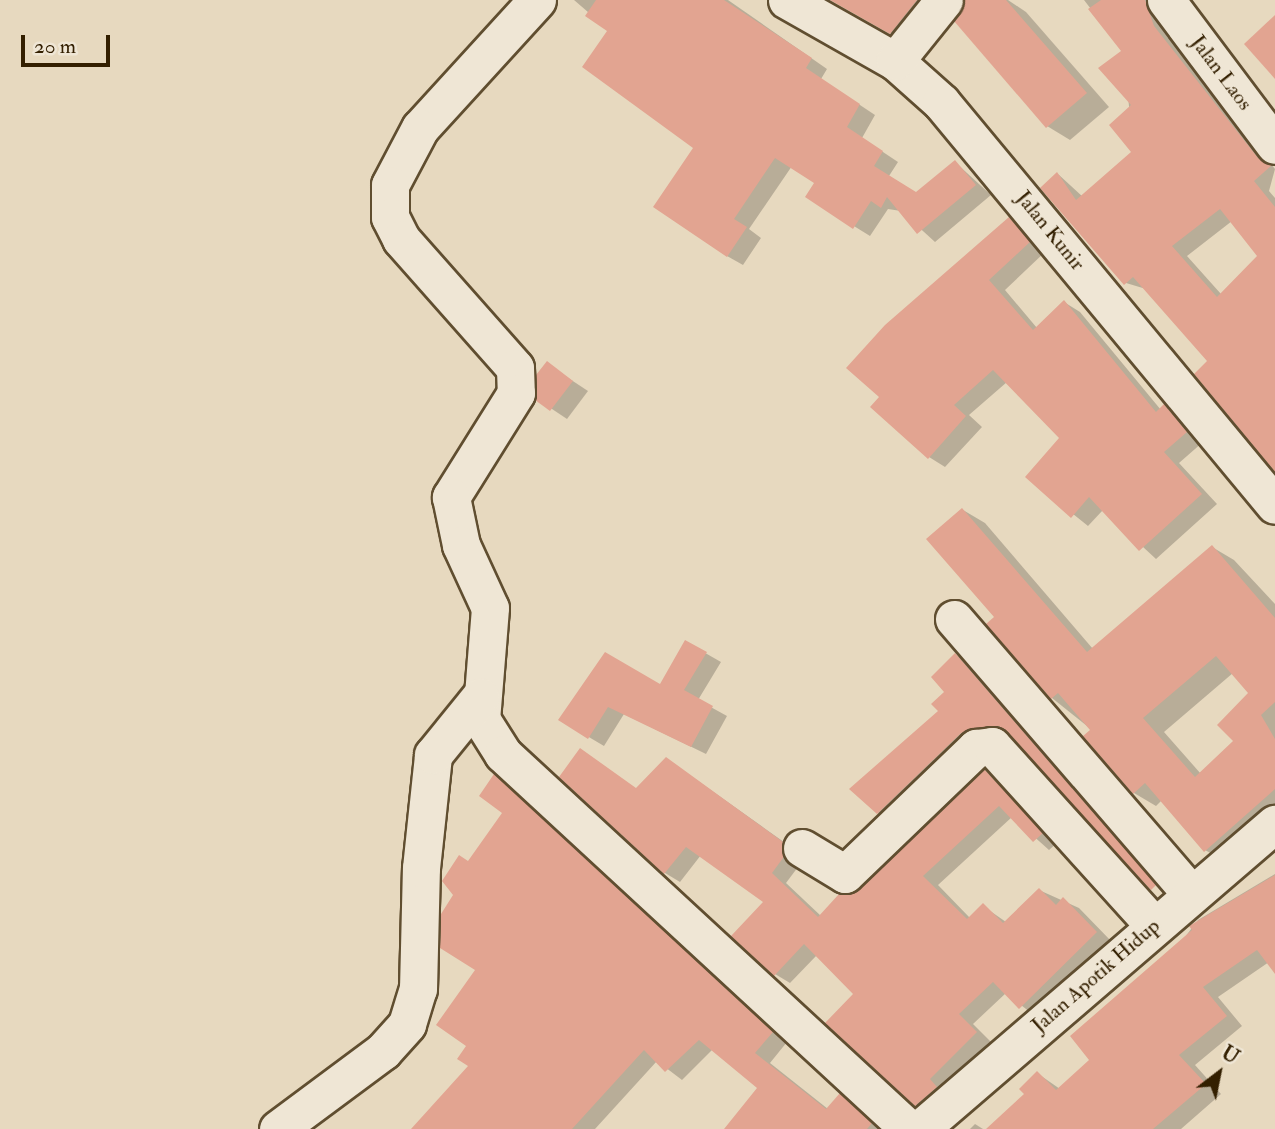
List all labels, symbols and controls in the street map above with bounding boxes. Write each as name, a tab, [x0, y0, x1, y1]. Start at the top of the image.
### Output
scale bar	[24, 21, 114, 65]
street label: Jalan Laos	[1185, 31, 1257, 115]
text: 20 m	[34, 33, 76, 60]
street label: Jalan Kunir	[1010, 186, 1090, 276]
street label: Jalan Apotik Hidup	[1027, 914, 1165, 1038]
north arrow	[1184, 1038, 1254, 1108]
text: U	[1217, 1041, 1243, 1070]

